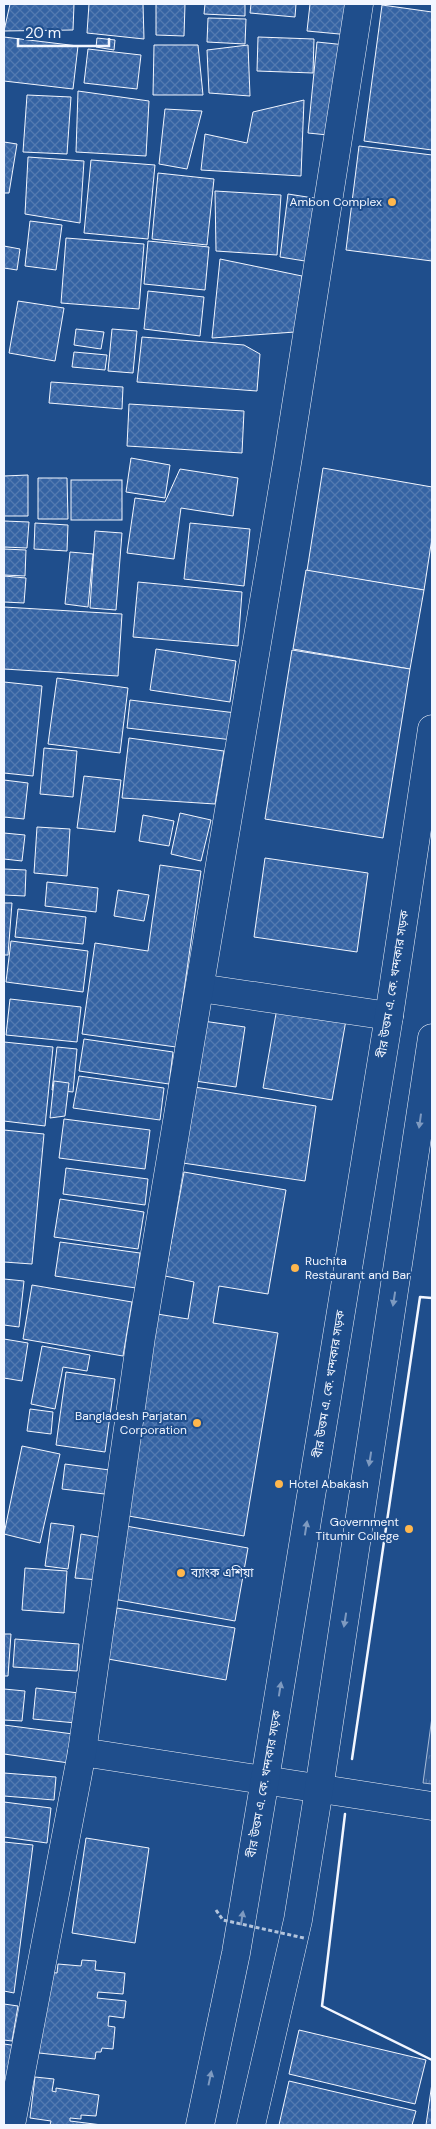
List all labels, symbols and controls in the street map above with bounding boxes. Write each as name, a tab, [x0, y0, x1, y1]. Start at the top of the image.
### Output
scale bar	[18, 15, 109, 47]
text: 20 m	[25, 23, 61, 43]
place label: Ambon Complex	[290, 194, 382, 210]
marker: Ambon Complex	[386, 196, 398, 208]
street label: বীর উত্তম এ. কে. খন্দকার সড়ক	[373, 909, 413, 1060]
one-way arrow	[416, 1113, 424, 1129]
place label: Ruchita Restaurant and Bar	[305, 1253, 411, 1283]
marker: Ruchita Restaurant and Bar	[289, 1262, 301, 1274]
one-way arrow	[390, 1291, 398, 1307]
street label: বীর উত্তম এ. কে. খন্দকার সড়ক	[309, 1309, 349, 1460]
place label: Bangladesh Parjatan Corporation	[75, 1408, 187, 1438]
marker: Bangladesh Parjatan Corporation	[191, 1417, 203, 1429]
one-way arrow	[366, 1452, 374, 1468]
place label: Hotel Abakash	[289, 1476, 369, 1492]
marker: Hotel Abakash	[273, 1478, 285, 1490]
place label: Government Titumir College	[315, 1514, 399, 1544]
one-way arrow	[302, 1520, 310, 1536]
marker: Government Titumir College	[403, 1523, 415, 1535]
place label: ব্যাংক এশিয়া	[190, 1565, 254, 1581]
marker: ব্যাংক এশিয়া	[175, 1567, 187, 1579]
one-way arrow	[341, 1612, 349, 1628]
one-way arrow	[276, 1680, 284, 1696]
street label: বীর উত্তম এ. কে. খন্দকার সড়ক	[243, 1709, 285, 1860]
one-way arrow	[238, 1910, 246, 1926]
one-way arrow	[206, 2070, 214, 2085]

